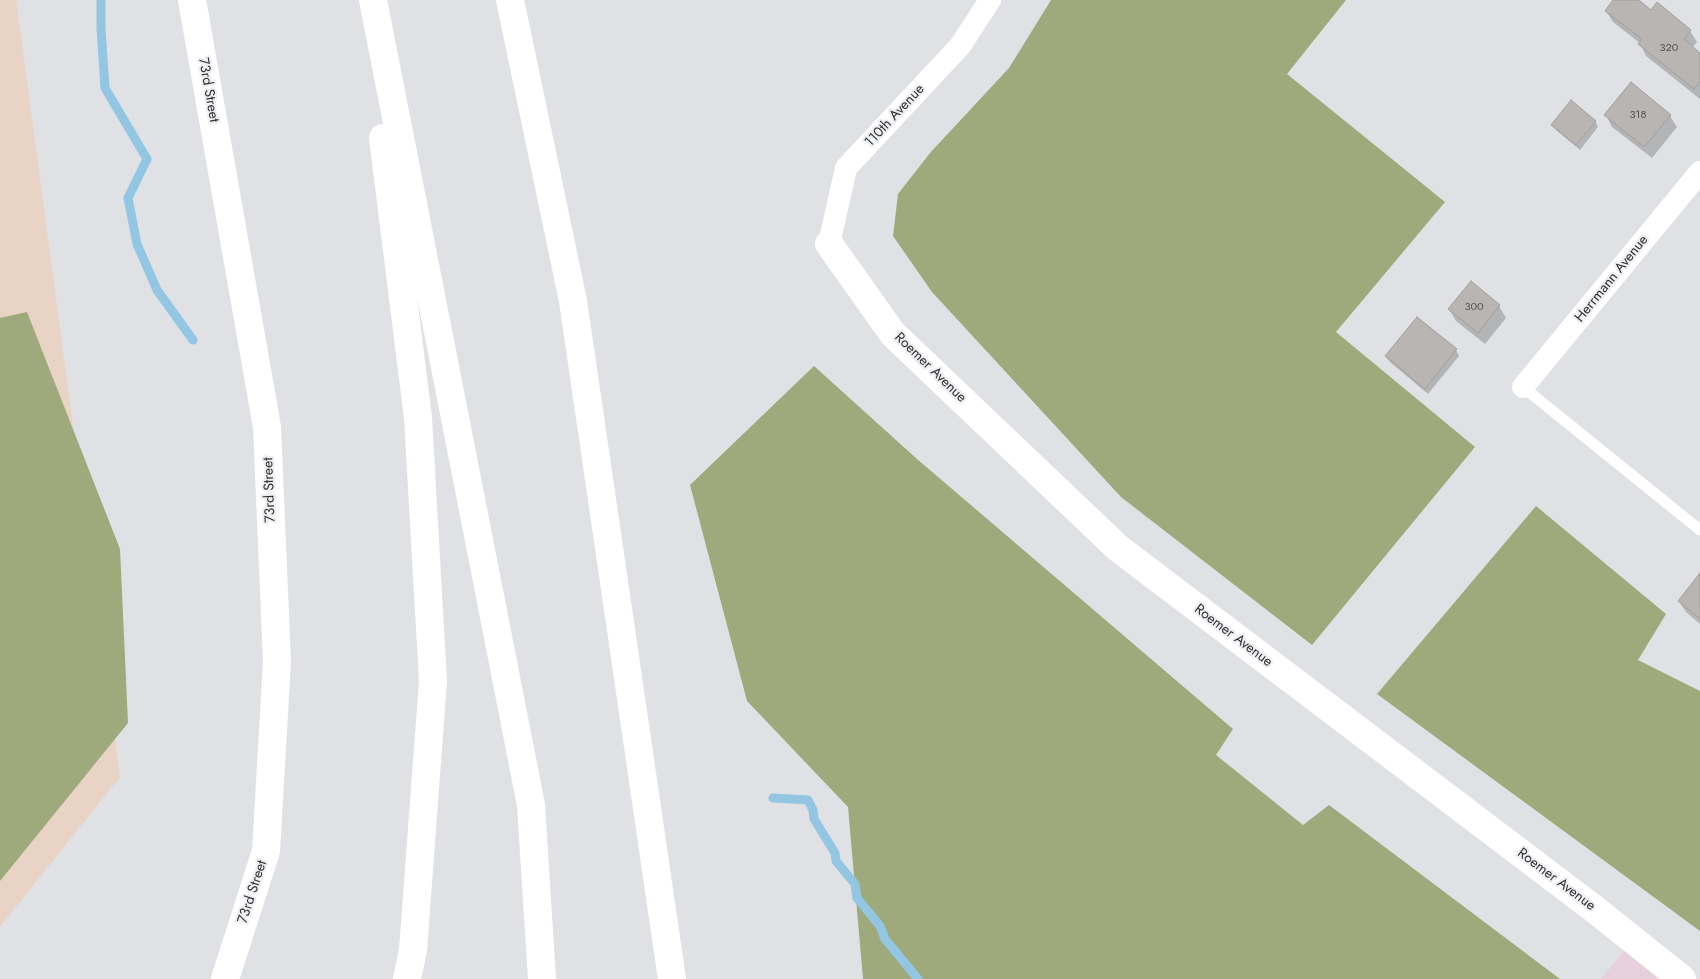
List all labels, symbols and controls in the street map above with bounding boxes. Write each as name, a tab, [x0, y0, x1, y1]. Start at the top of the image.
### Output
house number: 320	[1660, 41, 1678, 55]
street label: 73rd Street	[194, 56, 222, 124]
street label: 110th Avenue	[862, 81, 928, 151]
house number: 318	[1630, 108, 1646, 122]
street label: Herrmann Avenue	[1572, 232, 1652, 326]
house number: 300	[1464, 300, 1484, 314]
street label: Roemer Avenue	[891, 330, 969, 406]
street label: 73rd Street	[260, 457, 280, 523]
street label: Roemer Avenue	[1191, 601, 1275, 671]
street label: Roemer Avenue	[1514, 845, 1598, 915]
street label: 73rd Street	[235, 858, 271, 926]

